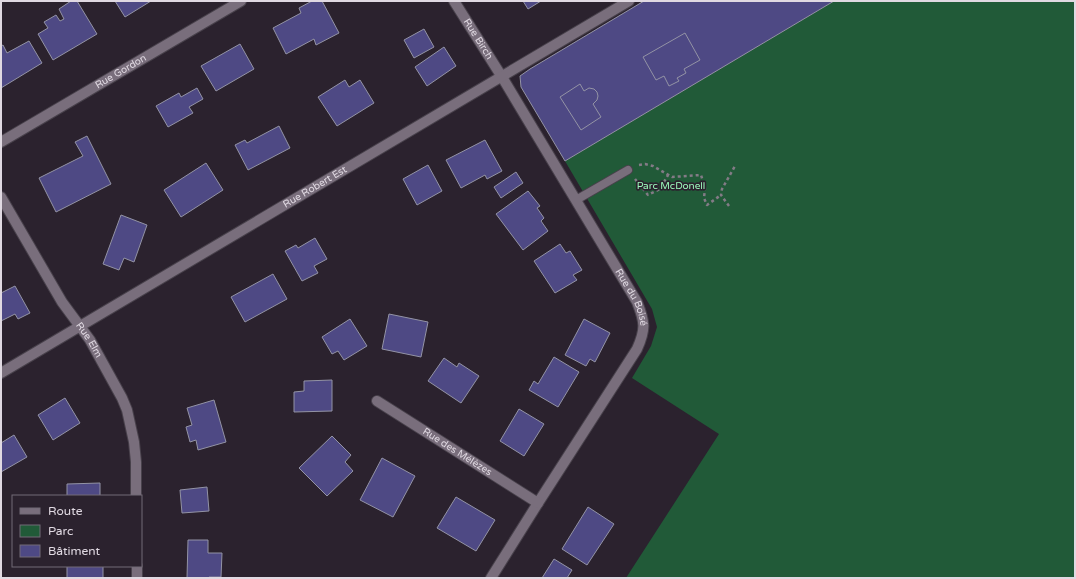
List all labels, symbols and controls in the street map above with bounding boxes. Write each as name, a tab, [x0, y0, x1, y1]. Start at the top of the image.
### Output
street label: Rue Birch	[461, 16, 495, 62]
street label: Rue Gordon	[93, 52, 149, 91]
street label: Rue Robert Est	[281, 163, 349, 210]
park label: Parc McDonell	[637, 180, 705, 192]
street label: Rue du Boisé	[613, 267, 650, 327]
street label: Rue Elm	[73, 320, 105, 360]
street label: Rue des Mélèzes	[420, 425, 494, 478]
legend	[12, 495, 142, 567]
text: Route	[48, 504, 83, 518]
text: Parc	[48, 524, 73, 538]
text: Bâtiment	[48, 544, 100, 558]

